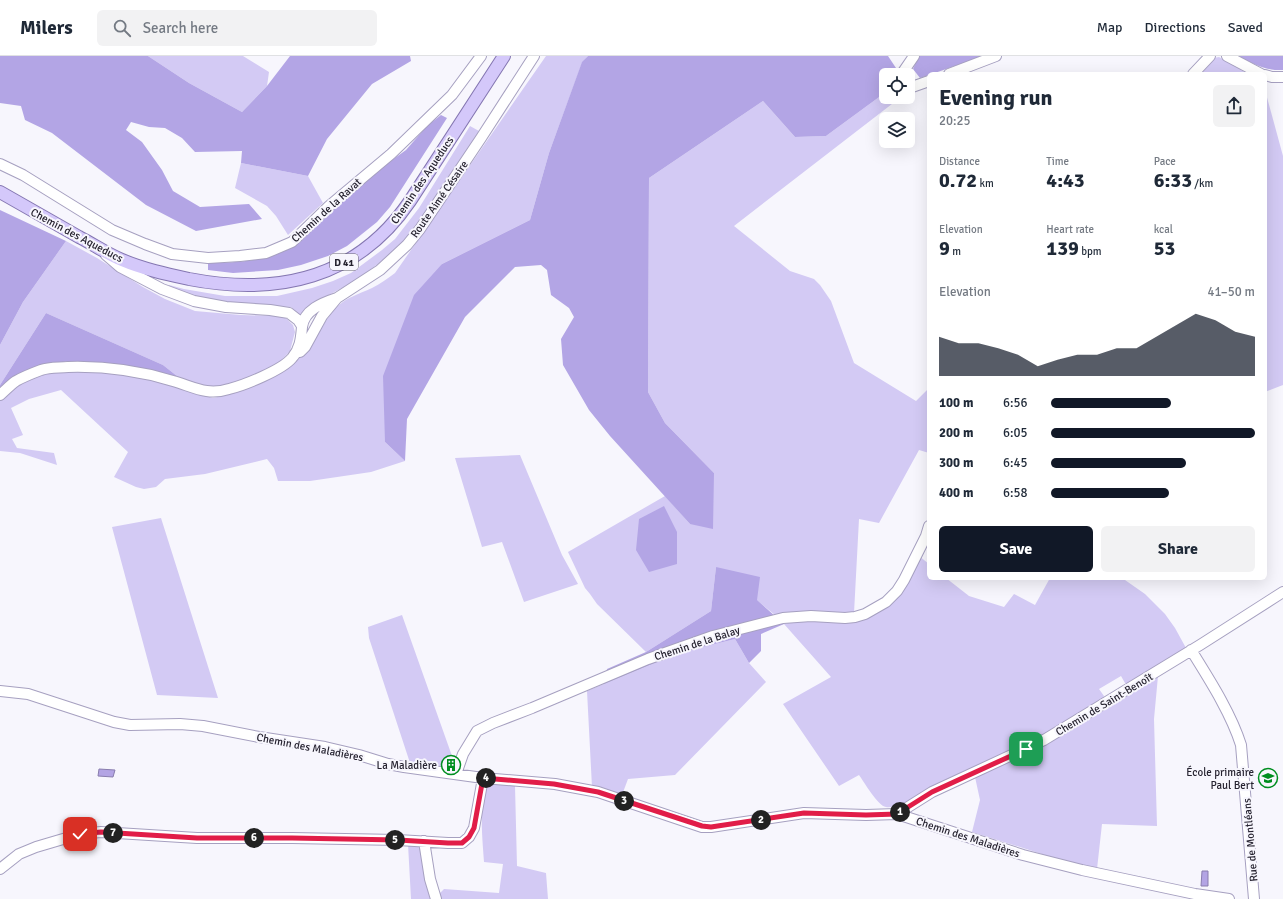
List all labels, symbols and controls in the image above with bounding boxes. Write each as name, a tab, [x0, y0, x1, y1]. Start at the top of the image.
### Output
search box	[97, 10, 377, 46]
text: Milers	[20, 16, 73, 40]
icon: search	[111, 17, 133, 39]
text: Search here	[143, 19, 218, 37]
text: Map	[1097, 19, 1123, 36]
text: Directions	[1145, 19, 1206, 36]
text: Saved	[1228, 19, 1263, 36]
map controls	[879, 68, 915, 148]
button: locate	[879, 68, 915, 104]
text: Evening run	[939, 84, 1053, 111]
button: share	[1213, 85, 1255, 127]
button: layers	[879, 112, 915, 148]
text: 20:25	[939, 113, 971, 129]
street label: Chemin des Aqueducs	[388, 134, 457, 226]
text: Distance	[939, 155, 980, 168]
text: Time	[1046, 155, 1069, 168]
text: Pace	[1154, 155, 1176, 168]
street label: Route Aimé Césaire	[408, 158, 471, 240]
text: 0.72	[939, 168, 977, 193]
text: 4:43	[1046, 168, 1085, 193]
text: 6:33	[1154, 168, 1192, 193]
street label: Chemin de la Ravat	[289, 175, 364, 245]
text: km	[977, 177, 994, 190]
text: /km	[1192, 177, 1213, 190]
street label: Chemin des Aqueducs	[28, 206, 125, 265]
text: Elevation	[939, 223, 983, 236]
text: Heart rate	[1046, 223, 1094, 236]
text: kcal	[1154, 223, 1173, 236]
text: 9	[939, 236, 950, 261]
text: 139	[1046, 236, 1079, 261]
text: 53	[1154, 236, 1175, 261]
text: m	[950, 245, 961, 258]
text: bpm	[1079, 245, 1102, 258]
road number: D 41	[330, 254, 358, 270]
text: Elevation	[939, 284, 991, 300]
text: 41–50 m	[1207, 284, 1255, 300]
text: 100 m	[939, 395, 973, 411]
text: 6:56	[1003, 395, 1028, 411]
text: 200 m	[939, 425, 973, 441]
text: 6:05	[1003, 425, 1028, 441]
text: 300 m	[939, 455, 973, 471]
text: 6:45	[1003, 455, 1028, 471]
text: 400 m	[939, 485, 973, 501]
text: 6:58	[1003, 485, 1028, 501]
button: Save	[939, 526, 1093, 572]
button: Share	[1101, 526, 1255, 572]
street label: Chemin de la Balay	[653, 623, 742, 663]
street label: Chemin de Saint-Benoît	[1053, 670, 1155, 739]
street label: Chemin des Maladières	[255, 731, 365, 764]
pin	[1009, 732, 1043, 766]
icon: arrive	[1015, 738, 1037, 760]
building icon: La Maladière	[440, 754, 462, 776]
place label: La Maladière	[377, 759, 437, 772]
place label: École primaire Paul Bert	[1186, 765, 1254, 792]
school or university icon: École primaire Paul Bert	[1257, 767, 1279, 789]
pin: 4	[476, 768, 496, 788]
text: 4	[483, 771, 489, 784]
pin: 3	[614, 791, 634, 811]
text: 3	[621, 794, 627, 807]
street label: Rue de Montléans	[1240, 798, 1261, 882]
pin: 1	[890, 802, 910, 822]
text: 1	[897, 805, 903, 818]
pin: 2	[751, 810, 771, 830]
text: 2	[758, 813, 764, 826]
street label: Chemin des Maladières	[914, 815, 1022, 860]
pin	[63, 817, 97, 851]
icon: check	[69, 823, 91, 845]
pin: 7	[103, 823, 123, 843]
text: 7	[110, 826, 116, 839]
pin: 6	[244, 828, 264, 848]
pin: 5	[385, 830, 405, 850]
text: 6	[251, 831, 257, 844]
text: 5	[392, 833, 398, 846]

